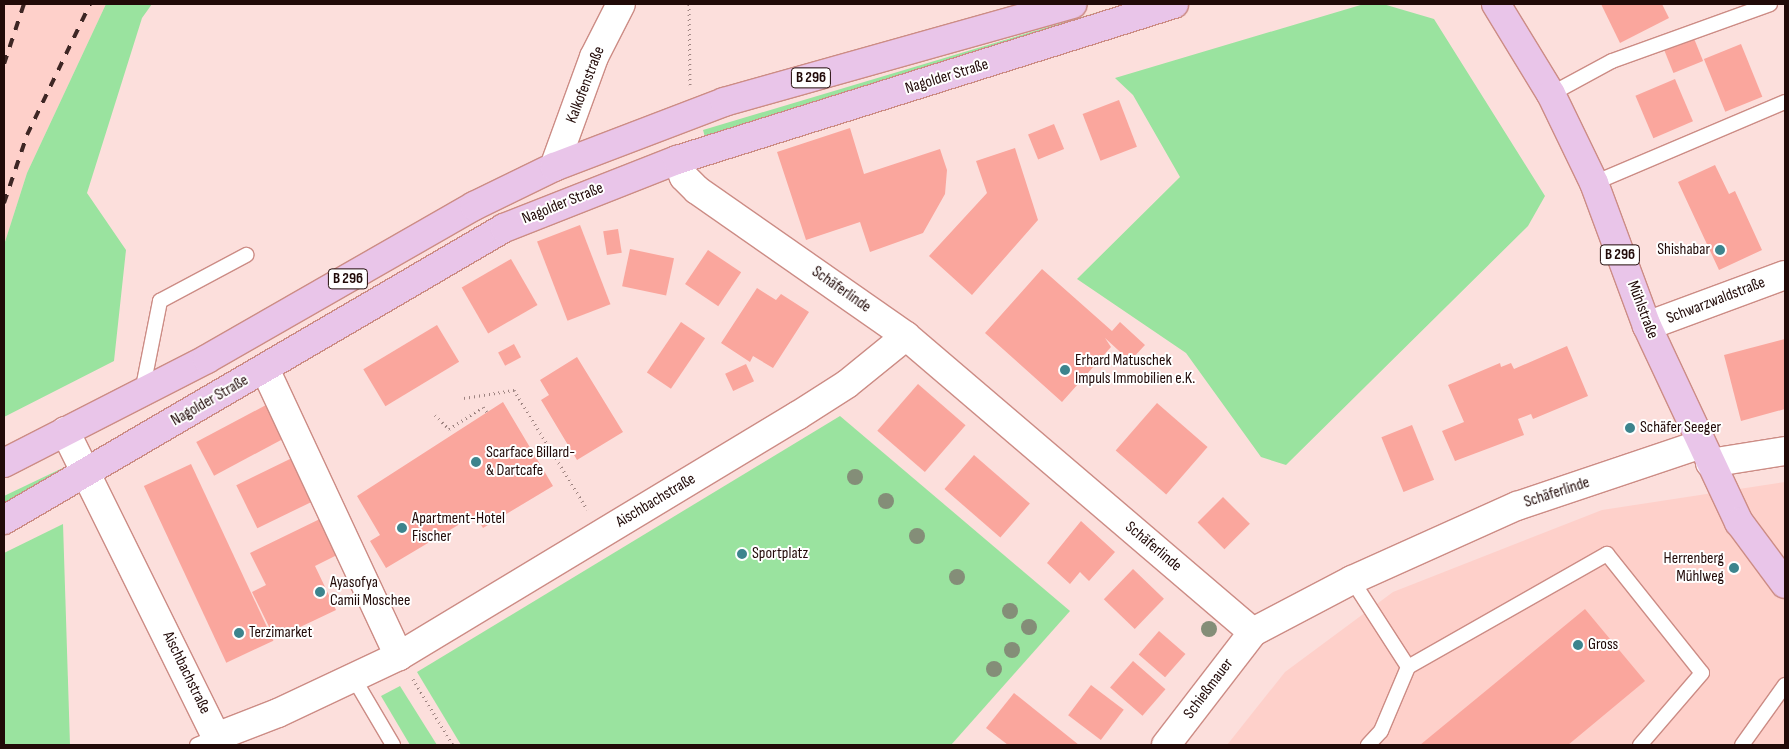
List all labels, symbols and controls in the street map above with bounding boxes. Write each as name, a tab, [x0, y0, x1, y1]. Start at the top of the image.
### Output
street label: Kalkofenstraße	[563, 44, 609, 126]
street label: Nagolder Straße	[903, 55, 991, 99]
road number: B 296	[790, 66, 832, 90]
street label: Nagolder Straße	[520, 179, 606, 229]
place label: Shishabar	[1657, 240, 1710, 260]
road number: B 296	[1599, 242, 1641, 268]
marker: Shishabar	[1714, 244, 1726, 256]
street label: Schäferlinde	[808, 263, 874, 317]
road number: B 296	[327, 266, 369, 292]
street label: Schwarzwaldstraße	[1664, 273, 1768, 329]
street label: Mühlstraße	[1622, 278, 1662, 342]
place label: Erhard Matuschek Impuls Immobilien e.K.	[1075, 351, 1195, 389]
marker: Erhard Matuschek Impuls Immobilien e.K.	[1059, 364, 1071, 376]
street label: Nagolder Straße	[168, 371, 252, 431]
place label: Schäfer Seeger	[1640, 418, 1721, 438]
marker: Schäfer Seeger	[1624, 422, 1636, 434]
place label: Scarface Billard- & Dartcafe	[486, 443, 575, 481]
marker: Scarface Billard- & Dartcafe	[470, 456, 482, 468]
street label: Aischbachstraße	[613, 470, 699, 532]
street label: Schäferlinde	[1522, 473, 1592, 513]
place label: Apartment-Hotel Fischer	[412, 509, 505, 547]
street label: Schäferlinde	[1121, 518, 1185, 576]
marker: Apartment-Hotel Fischer	[396, 522, 408, 534]
place label: Sportplatz	[752, 544, 808, 564]
marker: Sportplatz	[736, 548, 748, 560]
place label: Herrenberg Mühlweg	[1664, 549, 1724, 587]
marker: Herrenberg Mühlweg	[1728, 562, 1740, 574]
place label: Ayasofya Camii Moschee	[330, 573, 410, 611]
marker: Ayasofya Camii Moschee	[314, 586, 326, 598]
place label: Terzimarket	[249, 623, 312, 643]
marker: Terzimarket	[233, 627, 245, 639]
street label: Aischbachstraße	[158, 629, 214, 717]
place label: Gross	[1588, 635, 1618, 655]
marker: Gross	[1572, 639, 1584, 651]
street label: Schießmauer	[1180, 655, 1238, 723]

